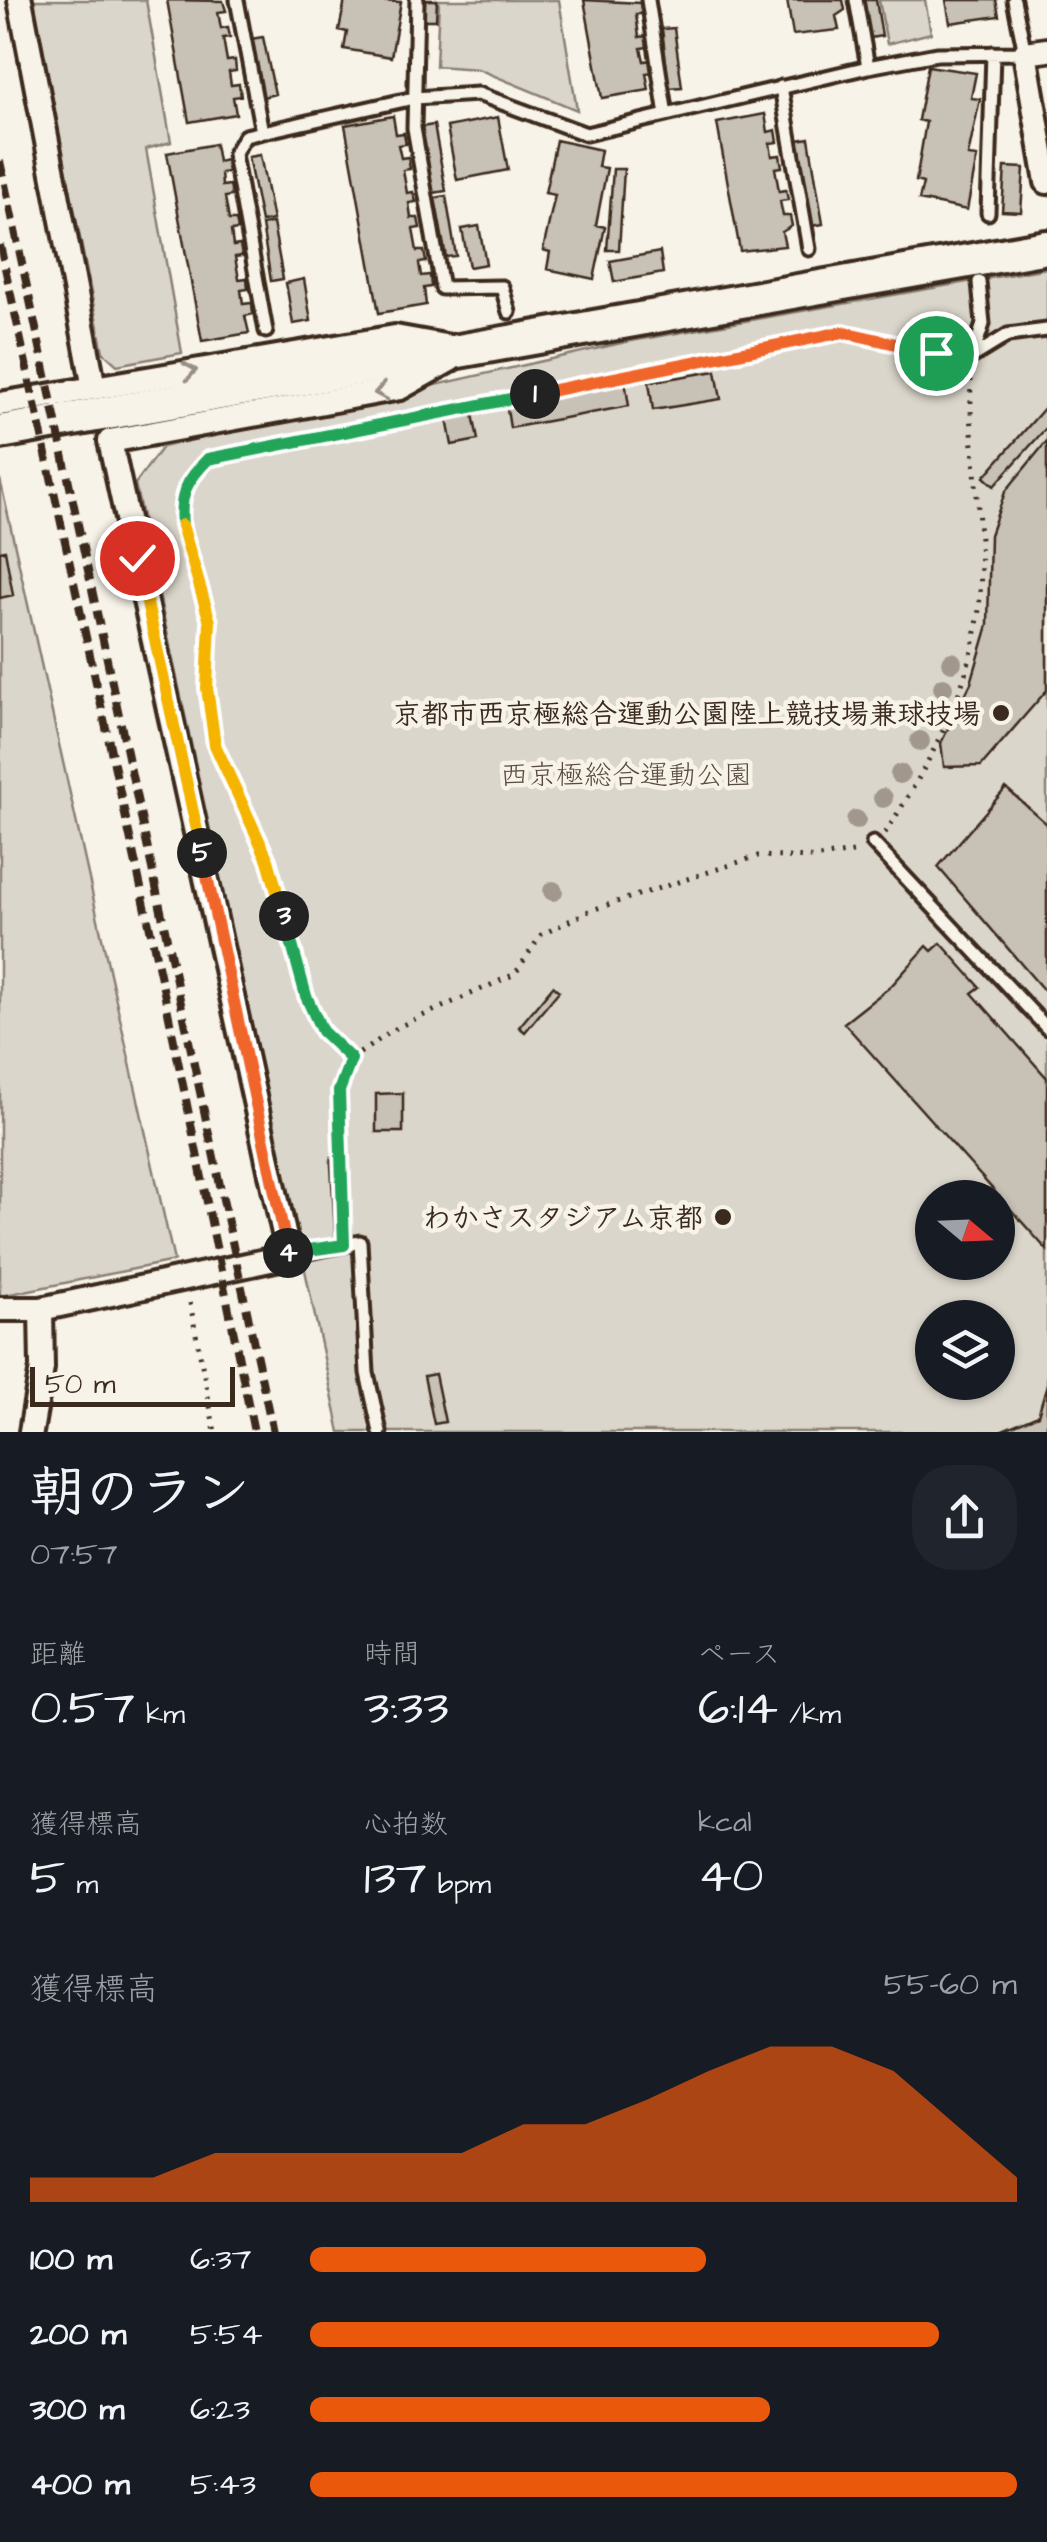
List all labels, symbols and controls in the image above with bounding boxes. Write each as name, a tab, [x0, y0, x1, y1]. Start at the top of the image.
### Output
pin	[894, 311, 979, 396]
icon: arrive	[909, 326, 964, 381]
one-way arrow	[182, 361, 198, 382]
pin: 1	[510, 369, 560, 419]
text: 1	[533, 374, 537, 413]
one-way arrow	[373, 381, 389, 402]
pin	[95, 516, 180, 601]
icon: check	[110, 531, 165, 586]
place label: 京都市西京極総合運動公園陸上競技場兼球技場	[393, 695, 981, 734]
marker: 京都市西京極総合運動公園陸上競技場兼球技場	[990, 702, 1012, 724]
park label: 西京極総合運動公園	[500, 756, 752, 795]
pin: 5	[177, 828, 227, 878]
text: 5	[192, 833, 212, 872]
pin: 3	[259, 891, 309, 941]
text: 3	[277, 896, 291, 935]
north arrow	[915, 1180, 1015, 1280]
map controls	[915, 1180, 1015, 1400]
place label: わかさスタジアム京都	[423, 1199, 703, 1238]
marker: わかさスタジアム京都	[712, 1206, 734, 1228]
pin: 4	[263, 1228, 313, 1278]
text: 4	[278, 1233, 298, 1272]
button: layers	[915, 1300, 1015, 1400]
scale bar	[30, 1362, 235, 1406]
text: 50 m	[45, 1365, 116, 1404]
text: 朝のラン	[30, 1456, 250, 1532]
button: share	[912, 1465, 1017, 1570]
text: 07:57	[30, 1532, 118, 1577]
text: 距離	[30, 1635, 86, 1674]
text: 時間	[364, 1635, 420, 1674]
text: ペース	[698, 1635, 780, 1674]
text: 0.57	[30, 1674, 135, 1743]
text: 3:33	[364, 1674, 449, 1743]
text: 6:14	[698, 1674, 778, 1743]
text: km	[135, 1695, 185, 1734]
text: /km	[778, 1695, 841, 1734]
text: kcal	[698, 1803, 752, 1842]
text: 獲得標高	[30, 1805, 142, 1844]
text: 心拍数	[364, 1805, 448, 1844]
text: 40	[698, 1842, 764, 1911]
text: 5	[30, 1844, 65, 1913]
text: 137	[364, 1844, 427, 1913]
text: m	[65, 1865, 98, 1904]
text: bpm	[427, 1865, 491, 1904]
text: 55–60 m	[884, 1962, 1017, 2007]
text: 獲得標高	[30, 1967, 158, 2012]
text: 100 m	[30, 2237, 112, 2282]
text: 6:37	[190, 2237, 251, 2282]
text: 200 m	[30, 2312, 126, 2357]
text: 5:54	[190, 2312, 262, 2357]
text: 300 m	[30, 2387, 124, 2432]
text: 6:23	[190, 2387, 250, 2432]
text: 400 m	[30, 2462, 130, 2507]
text: 5:43	[190, 2462, 256, 2507]

